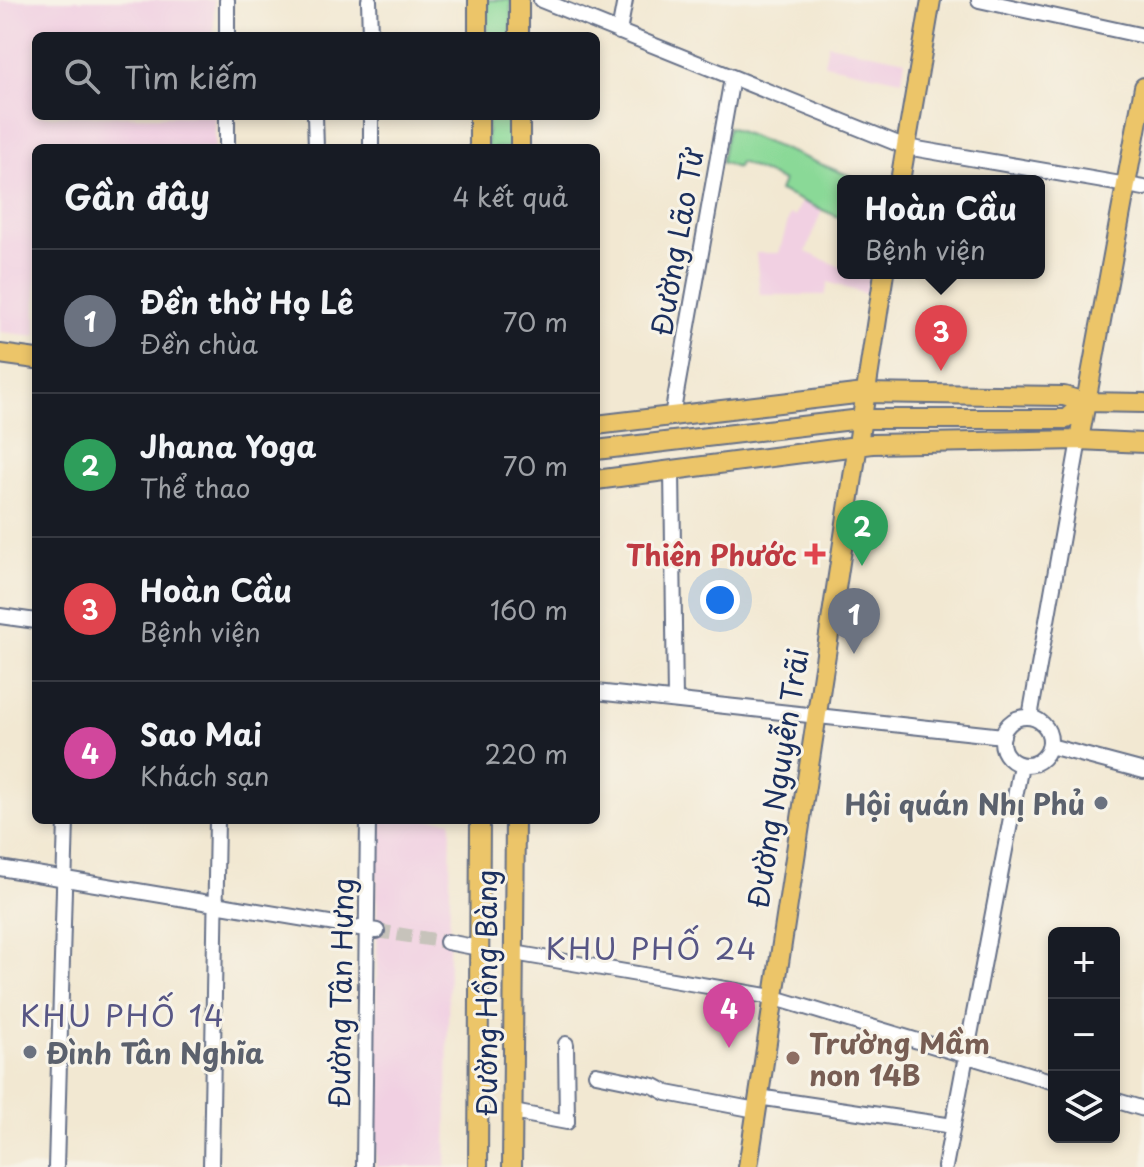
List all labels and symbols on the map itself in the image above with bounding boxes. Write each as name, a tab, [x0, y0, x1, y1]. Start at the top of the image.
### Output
street label: Đường Lão Tử	[638, 143, 714, 339]
pin: 3	[915, 305, 967, 371]
pin: 2	[836, 500, 888, 566]
place label: Thiên Phước	[626, 533, 797, 576]
marker: Thiên Phước	[804, 543, 826, 565]
your location	[700, 580, 740, 620]
pin: 1	[828, 588, 880, 654]
street label: Đường Nguyễn Trãi	[735, 645, 819, 911]
place label: Hội quán Nhị Phủ	[845, 782, 1085, 825]
marker: Hội quán Nhị Phủ	[1092, 794, 1110, 812]
street label: Đường Hồng Bàng	[464, 869, 507, 1117]
street label: Đường Tân Hưng	[316, 878, 364, 1108]
district label: KHU PHỐ 24	[546, 924, 758, 970]
pin: 4	[703, 982, 755, 1048]
district label: KHU PHỐ 14	[20, 991, 226, 1037]
place label: Trường Mầm non 14B	[809, 1021, 990, 1096]
place label: Đình Tân Nghĩa	[46, 1031, 264, 1074]
marker: Đình Tân Nghĩa	[21, 1043, 39, 1061]
marker: Trường Mầm non 14B	[784, 1049, 802, 1067]

